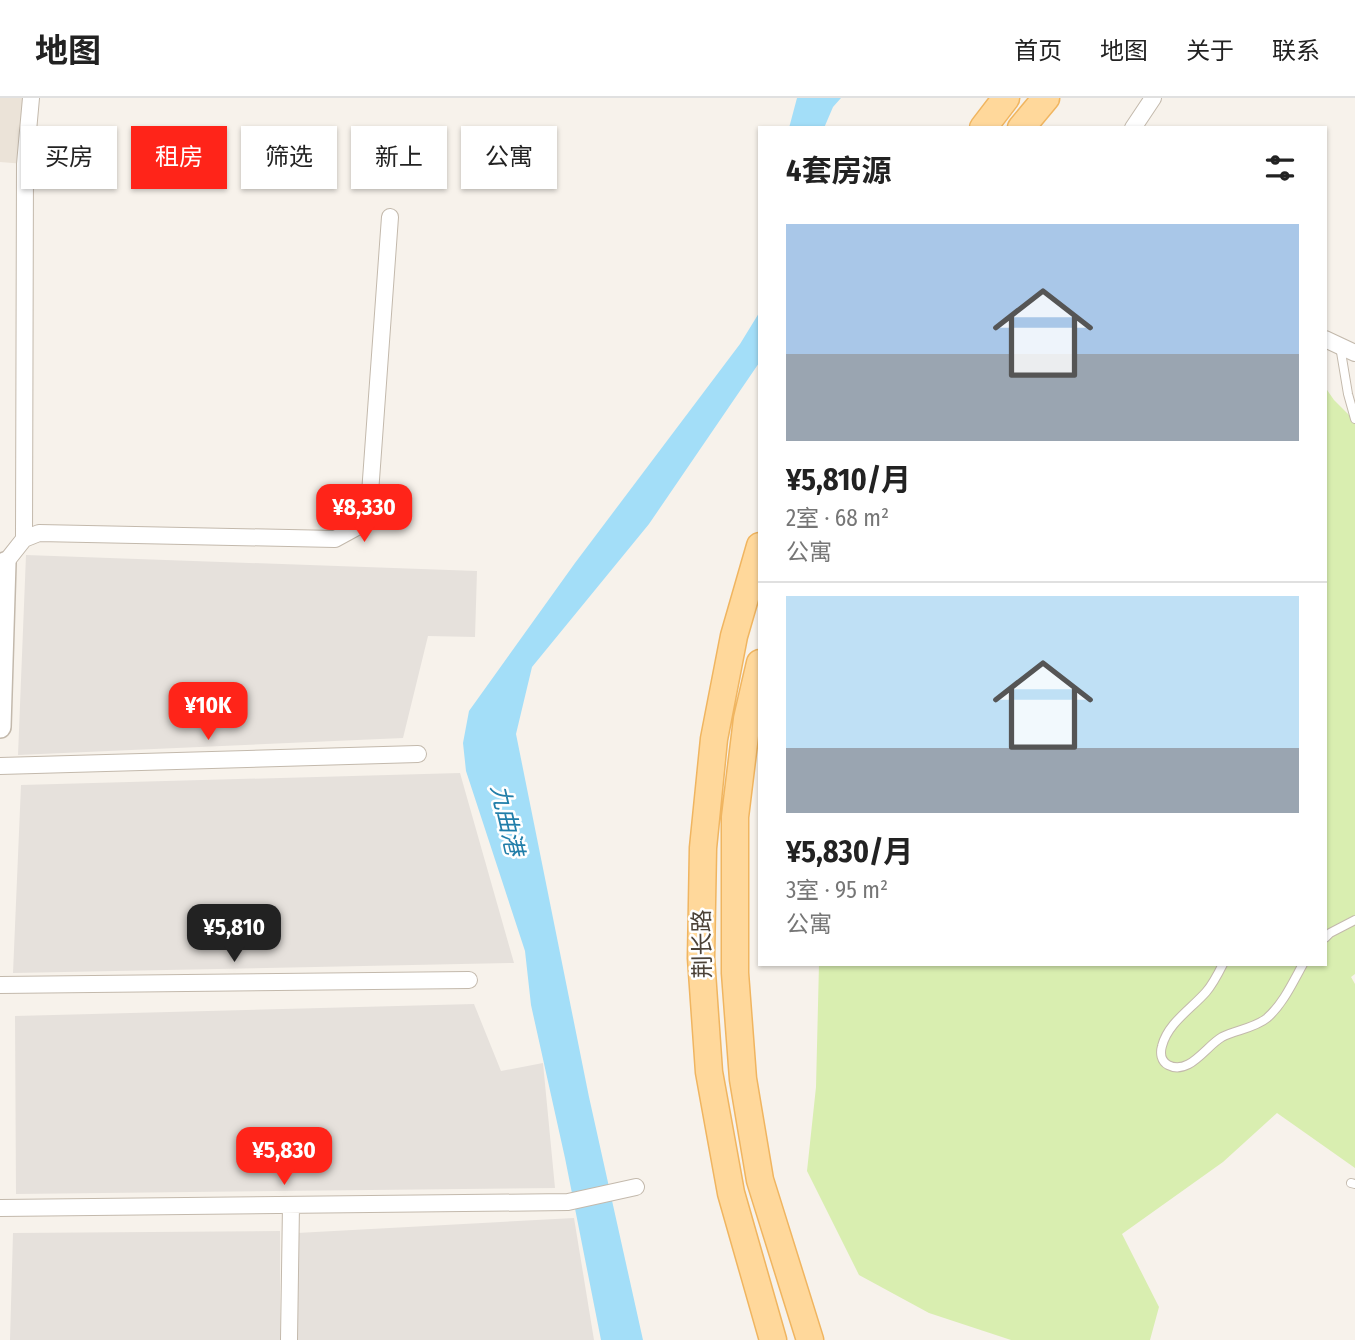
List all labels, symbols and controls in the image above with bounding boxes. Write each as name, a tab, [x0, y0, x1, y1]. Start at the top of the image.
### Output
text: 地图	[35, 31, 101, 71]
text: 首页	[1014, 37, 1062, 65]
text: 地图	[1100, 37, 1148, 65]
text: 关于	[1186, 37, 1234, 65]
text: 联系	[1272, 37, 1320, 65]
chip: 买房	[21, 126, 117, 189]
chip: 租房	[131, 126, 227, 189]
chip: 筛选	[241, 126, 337, 189]
chip: 新上	[351, 126, 447, 189]
chip: 公寓	[461, 126, 557, 189]
icon: filters	[1261, 149, 1299, 187]
text: 4套房源	[786, 153, 891, 189]
icon: home	[980, 270, 1106, 396]
text: ¥5,810/月	[786, 462, 911, 498]
pin: ¥8,330	[307, 484, 421, 544]
text: ¥8,330	[332, 493, 396, 521]
text: 2室 · 68 m²	[786, 504, 889, 532]
text: 公寓	[786, 538, 832, 566]
icon: home	[980, 642, 1106, 768]
pin: ¥10K	[167, 682, 249, 742]
text: ¥10K	[185, 691, 231, 719]
water label: 九曲港	[485, 782, 529, 861]
text: ¥5,830/月	[786, 834, 913, 870]
text: 3室 · 95 m²	[786, 876, 888, 904]
pin: ¥5,810	[177, 904, 291, 964]
street label: 荆长路	[687, 909, 717, 979]
text: 公寓	[786, 910, 832, 938]
text: ¥5,810	[203, 913, 265, 941]
pin: ¥5,830	[227, 1128, 341, 1187]
text: ¥5,830	[252, 1136, 316, 1164]

